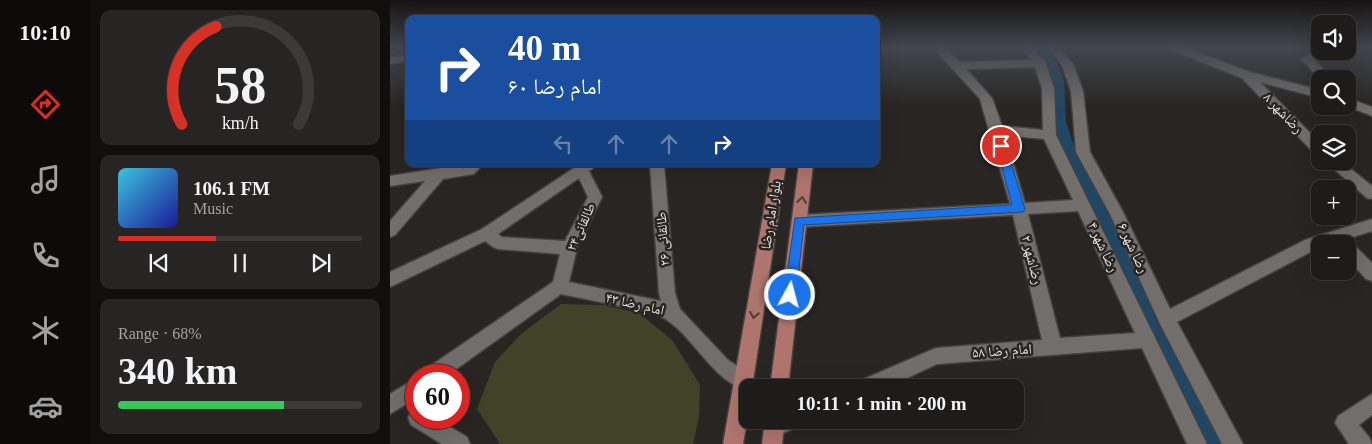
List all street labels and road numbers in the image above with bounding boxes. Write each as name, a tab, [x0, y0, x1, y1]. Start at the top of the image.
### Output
street label: رضاشهر ۸	[1260, 90, 1306, 137]
street label: بلوار امام رضا	[758, 179, 786, 251]
street label: طالقانی۲۴	[564, 201, 599, 254]
street label: طالقانی ۲۶	[654, 211, 673, 267]
street label: رضا شهر ۴	[1084, 220, 1121, 275]
street label: رضا شهر ۶	[1114, 221, 1151, 276]
street label: رضاشهر ۲	[1018, 234, 1045, 286]
street label: امام رضا ۴۳	[604, 290, 666, 320]
street label: امام رضا ۵۸	[972, 341, 1032, 363]

